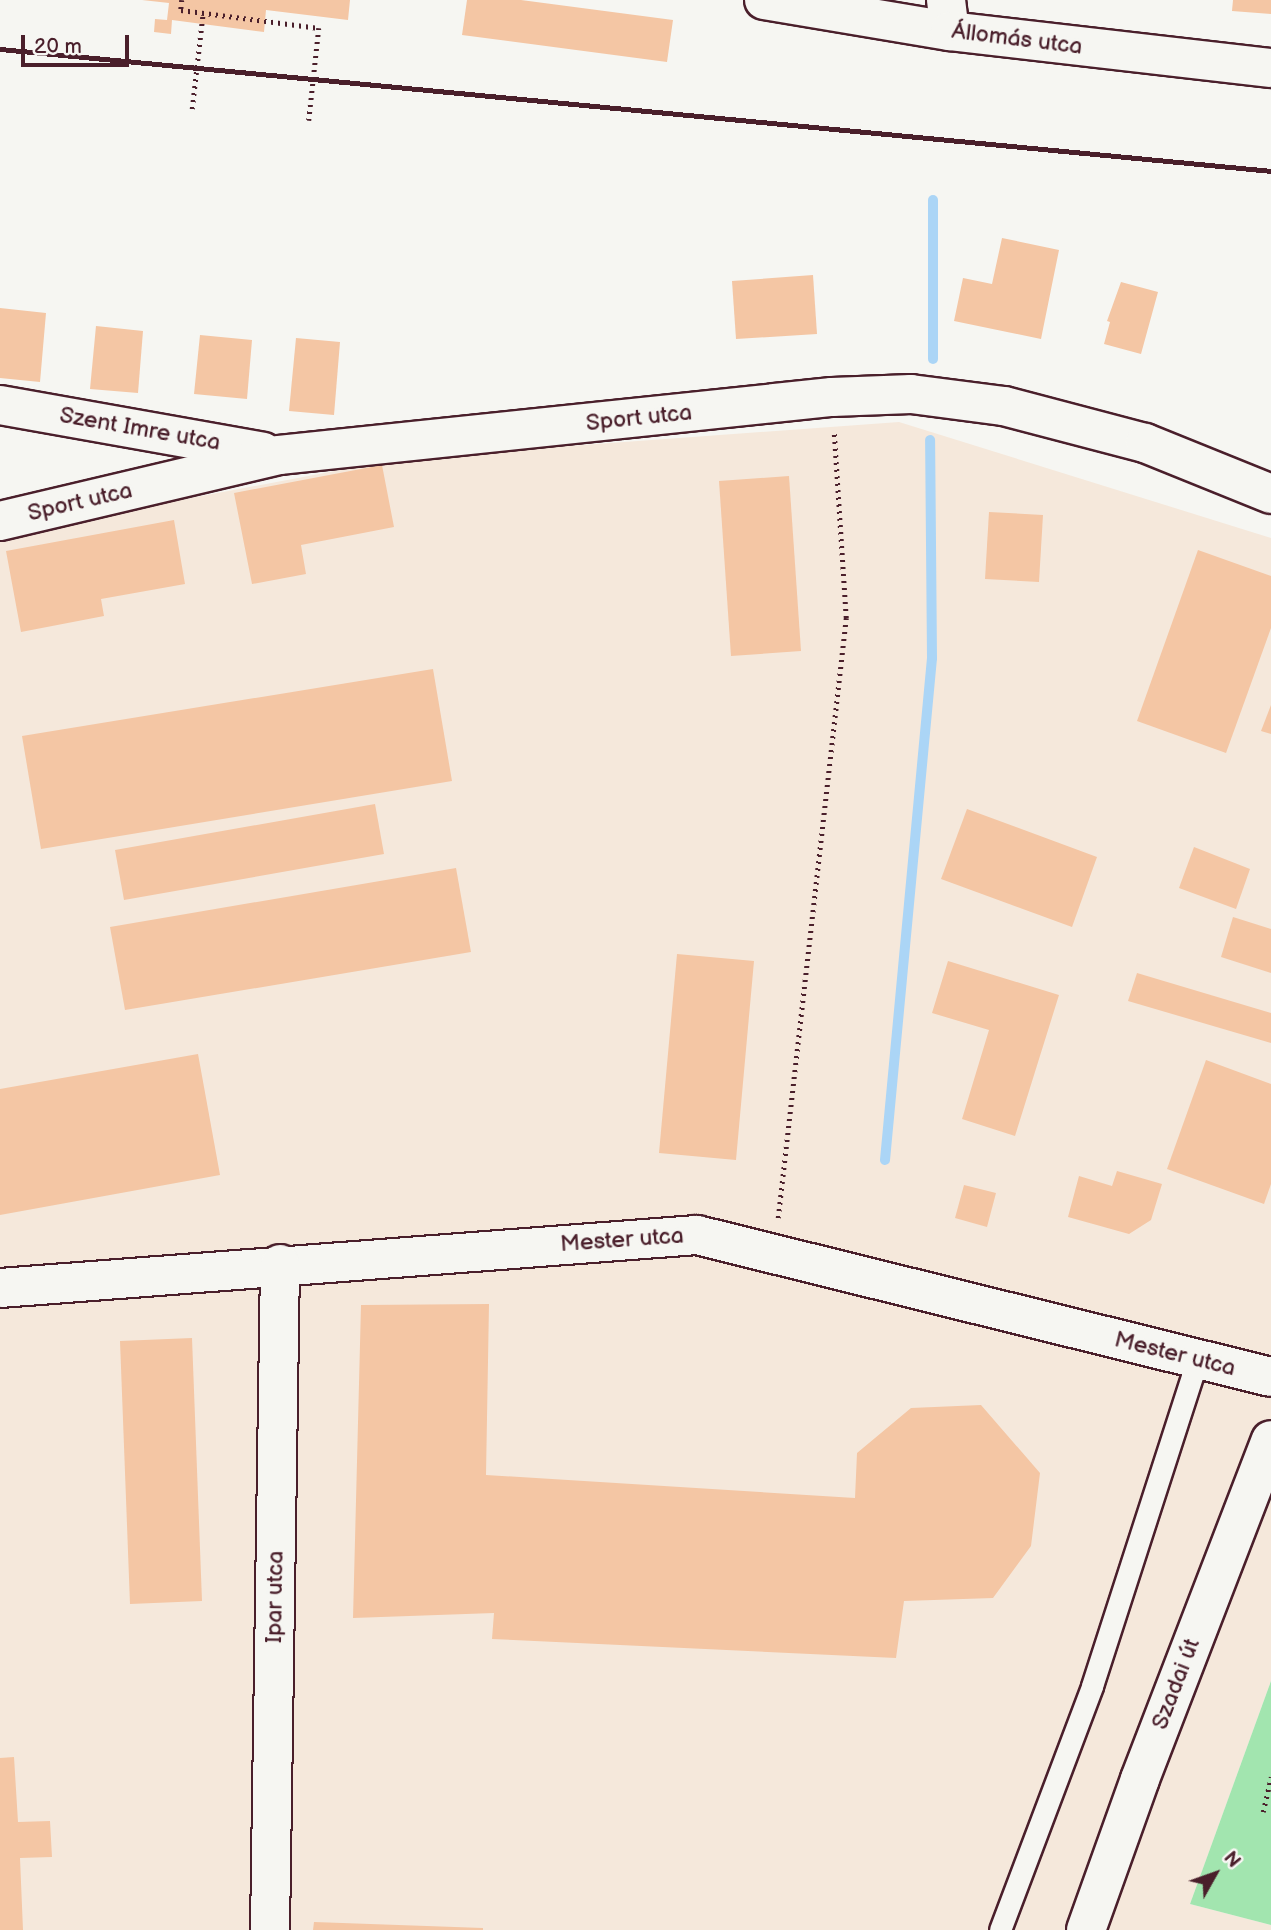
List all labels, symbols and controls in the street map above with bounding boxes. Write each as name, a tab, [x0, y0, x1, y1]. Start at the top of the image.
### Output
street label: Állomás utca	[950, 17, 1084, 61]
scale bar	[24, 21, 133, 65]
text: 20 m	[34, 34, 82, 59]
street label: Sport utca	[585, 399, 693, 437]
street label: Szent Imre utca	[57, 401, 223, 457]
street label: Sport utca	[25, 477, 135, 527]
street label: Mester utca	[559, 1222, 685, 1258]
street label: Mester utca	[1112, 1326, 1238, 1382]
street label: Ipar utca	[260, 1551, 290, 1643]
street label: Szadai út	[1146, 1635, 1206, 1733]
north arrow	[1180, 1839, 1250, 1909]
text: N	[1218, 1847, 1245, 1873]

